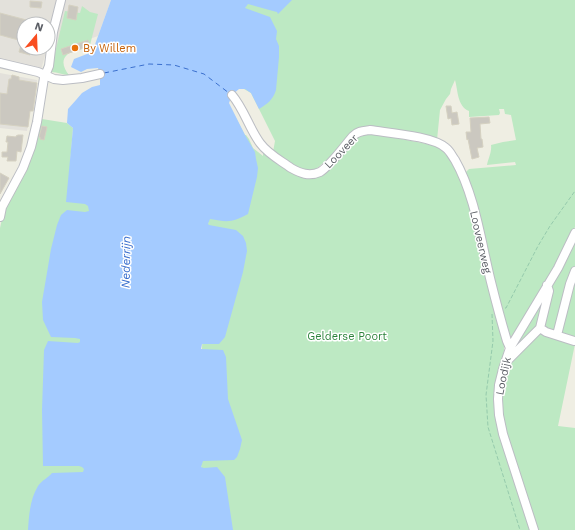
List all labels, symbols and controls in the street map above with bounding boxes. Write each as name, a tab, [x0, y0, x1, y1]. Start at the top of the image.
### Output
north arrow	[16, 16, 56, 56]
text: N	[33, 20, 45, 34]
place label: By Willem	[83, 42, 136, 55]
marker: By Willem	[70, 43, 80, 53]
street label: Looveer	[322, 131, 361, 171]
street label: Looveerweg	[467, 210, 494, 275]
water label: Nederrijn	[119, 236, 133, 288]
park label: Gelderse Poort	[307, 330, 387, 343]
street label: Loodijk	[493, 356, 514, 396]

